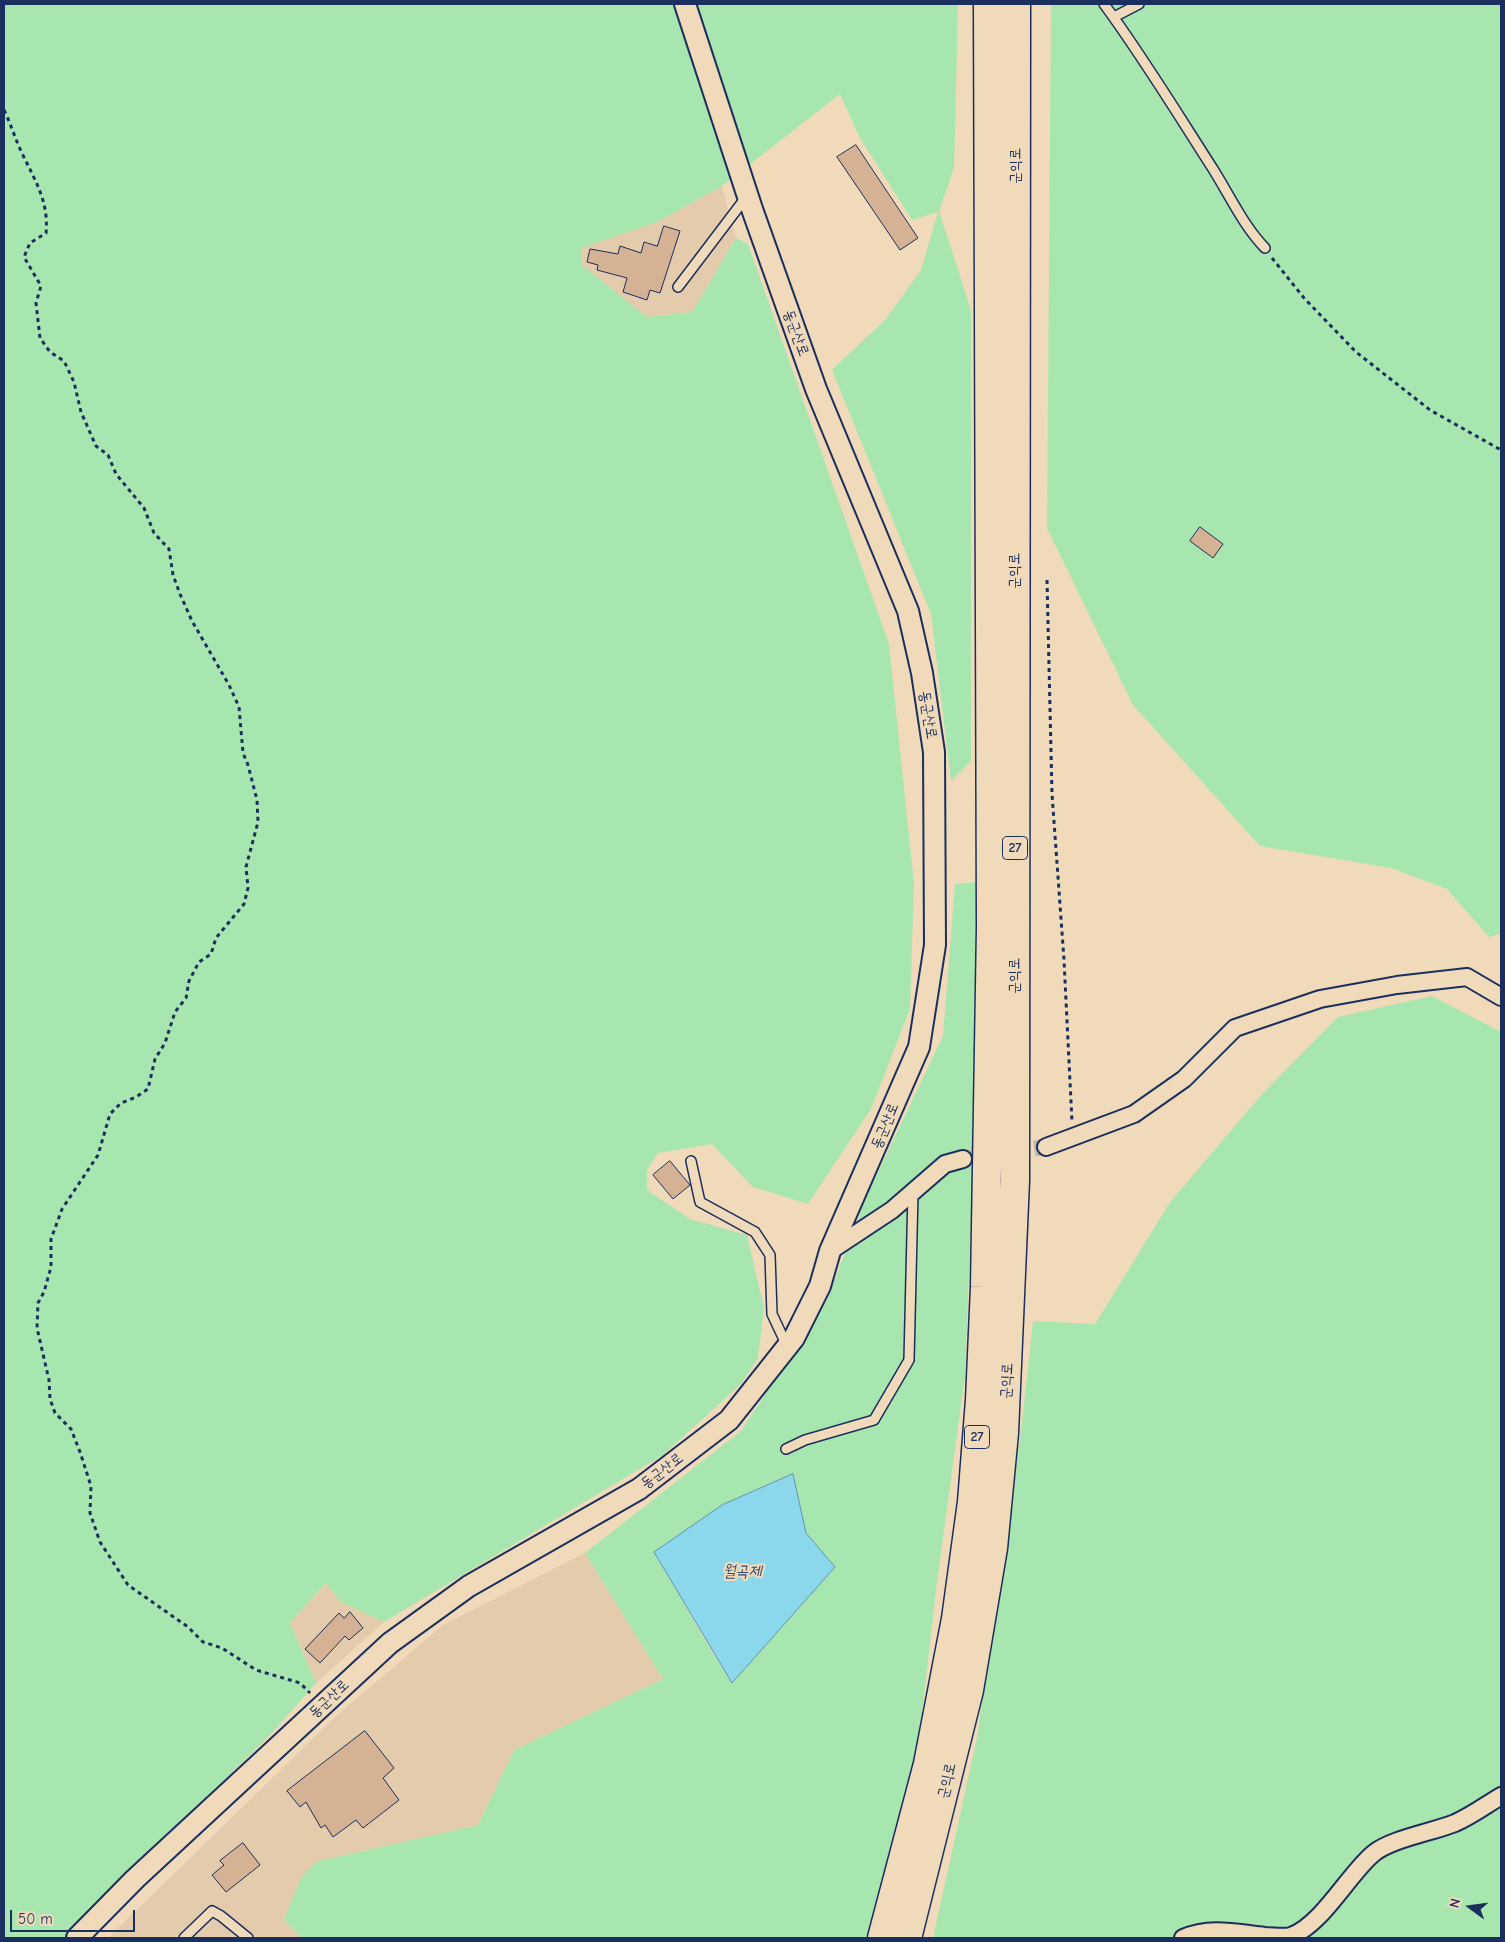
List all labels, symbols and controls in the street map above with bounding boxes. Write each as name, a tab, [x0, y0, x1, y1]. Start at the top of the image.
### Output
street label: 군익로	[1007, 148, 1025, 184]
street label: 동군산로	[779, 307, 813, 359]
street label: 군익로	[1006, 553, 1024, 589]
street label: 동군산로	[915, 690, 941, 740]
road number: 27	[1002, 836, 1028, 860]
street label: 군익로	[1006, 958, 1024, 994]
street label: 동군산로	[867, 1100, 903, 1152]
street label: 군익로	[997, 1362, 1017, 1400]
road number: 27	[964, 1425, 990, 1448]
street label: 동군산로	[637, 1449, 687, 1493]
water label: 월곡제	[723, 1561, 761, 1581]
street label: 동군산로	[305, 1676, 353, 1722]
street label: 군익로	[934, 1761, 960, 1801]
north arrow	[1445, 1882, 1495, 1932]
text: N	[1446, 1897, 1464, 1910]
scale bar	[12, 1900, 138, 1932]
text: 50 m	[18, 1910, 53, 1928]

